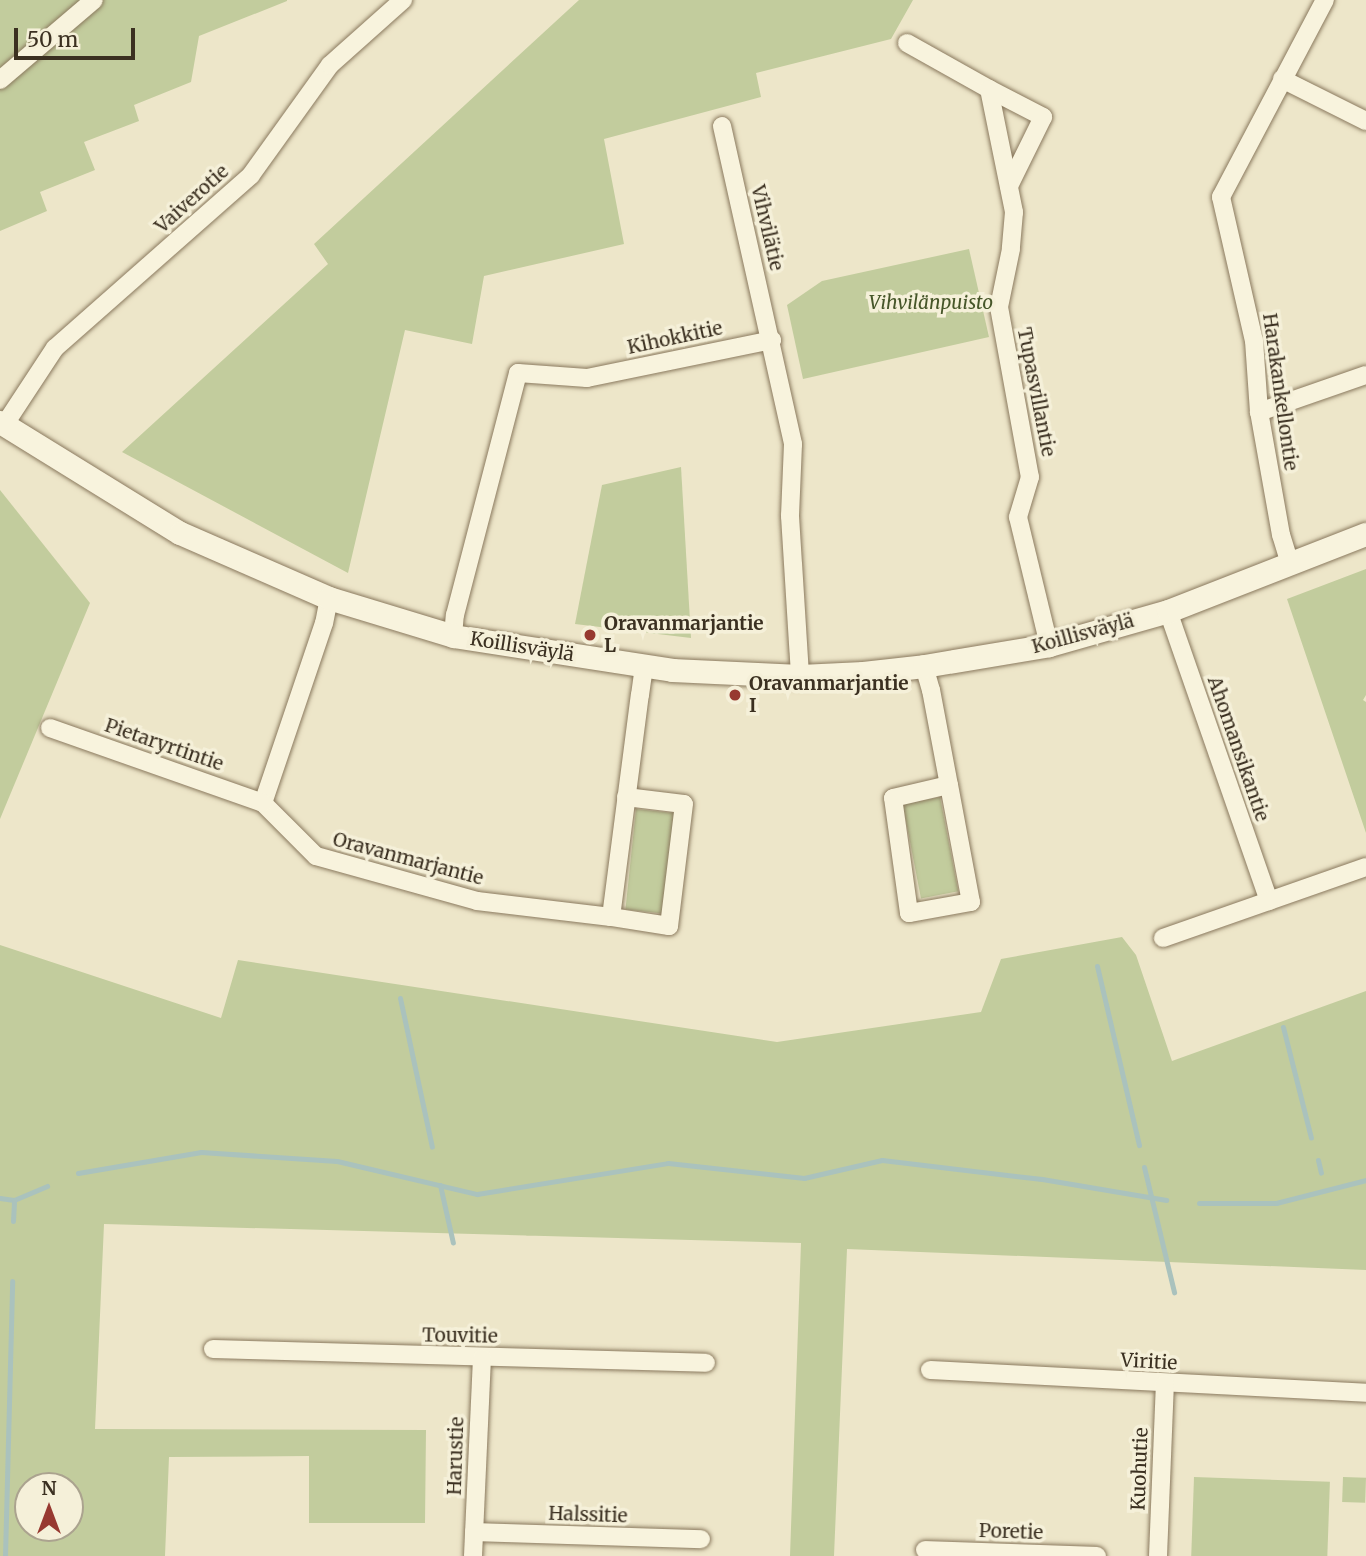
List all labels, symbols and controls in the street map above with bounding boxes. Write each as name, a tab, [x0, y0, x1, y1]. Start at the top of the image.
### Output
scale bar	[18, 14, 138, 58]
text: 50 m	[27, 26, 78, 53]
street label: Vaiverotie	[151, 160, 233, 238]
street label: Vihvilätie	[746, 183, 788, 273]
park label: Vihvilänpuisto	[869, 292, 993, 314]
street label: Harakankellontie	[1258, 312, 1302, 472]
street label: Kihokkitie	[625, 317, 725, 359]
street label: Tupasvillantie	[1012, 326, 1060, 458]
street label: Koillisväylä	[1029, 609, 1137, 659]
place label: Oravanmarjantie L	[604, 613, 764, 657]
marker: Oravanmarjantie L	[582, 627, 598, 643]
street label: Koillisväylä	[468, 628, 576, 666]
place label: Oravanmarjantie I	[749, 673, 909, 717]
street label: Ahomansikantie	[1202, 673, 1274, 825]
marker: Oravanmarjantie I	[727, 687, 743, 703]
street label: Pietaryrtintie	[102, 714, 226, 776]
street label: Oravanmarjantie	[330, 828, 486, 890]
street label: Touvitie	[422, 1324, 498, 1348]
street label: Viritie	[1120, 1349, 1178, 1375]
street label: Harustie	[443, 1416, 469, 1496]
street label: Kuohutie	[1127, 1427, 1153, 1511]
north arrow	[14, 1472, 84, 1542]
text: N	[41, 1476, 57, 1500]
street label: Halssitie	[548, 1502, 628, 1528]
street label: Poretie	[978, 1519, 1044, 1545]

